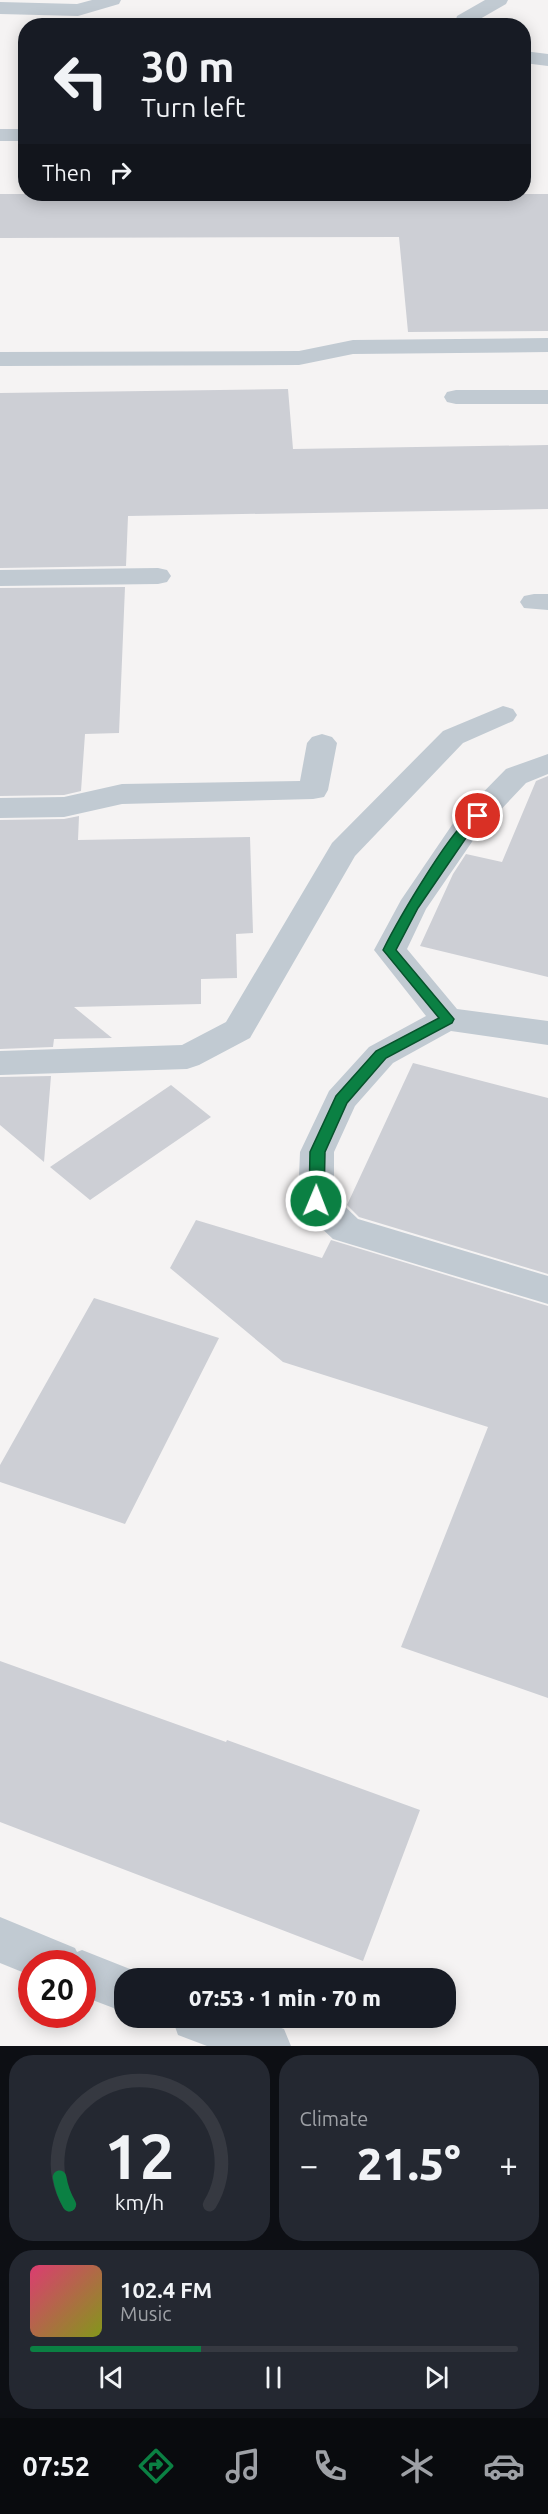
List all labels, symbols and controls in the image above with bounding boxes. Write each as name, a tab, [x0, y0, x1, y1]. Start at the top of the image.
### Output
icon: left	[42, 42, 120, 120]
text: 30 m	[141, 43, 235, 90]
text: Turn left	[141, 92, 245, 122]
icon: right	[104, 156, 137, 189]
text: Then	[42, 160, 92, 185]
pin	[452, 790, 503, 841]
icon: arrive	[461, 799, 494, 832]
position arrow	[284, 1169, 348, 1233]
speed limit sign: 20	[18, 1950, 96, 2028]
text: 07:53 · 1 min · 70 m	[189, 1985, 381, 2010]
text: Climate	[300, 2107, 368, 2130]
text: 12	[104, 2121, 174, 2191]
text: 21.5°	[357, 2138, 461, 2189]
text: −	[300, 2146, 318, 2183]
text: +	[499, 2146, 518, 2183]
text: km/h	[114, 2190, 164, 2214]
text: 102.4 FM	[120, 2277, 212, 2302]
text: Music	[120, 2302, 172, 2325]
icon: previous	[95, 2361, 128, 2394]
icon: pause	[257, 2361, 290, 2394]
icon: next	[420, 2361, 453, 2394]
icon: directions	[135, 2445, 177, 2487]
icon: music	[222, 2445, 264, 2487]
icon: phone	[309, 2445, 351, 2487]
icon: climate	[396, 2445, 438, 2487]
icon: car	[483, 2445, 525, 2487]
text: 07:52	[23, 2451, 90, 2481]

